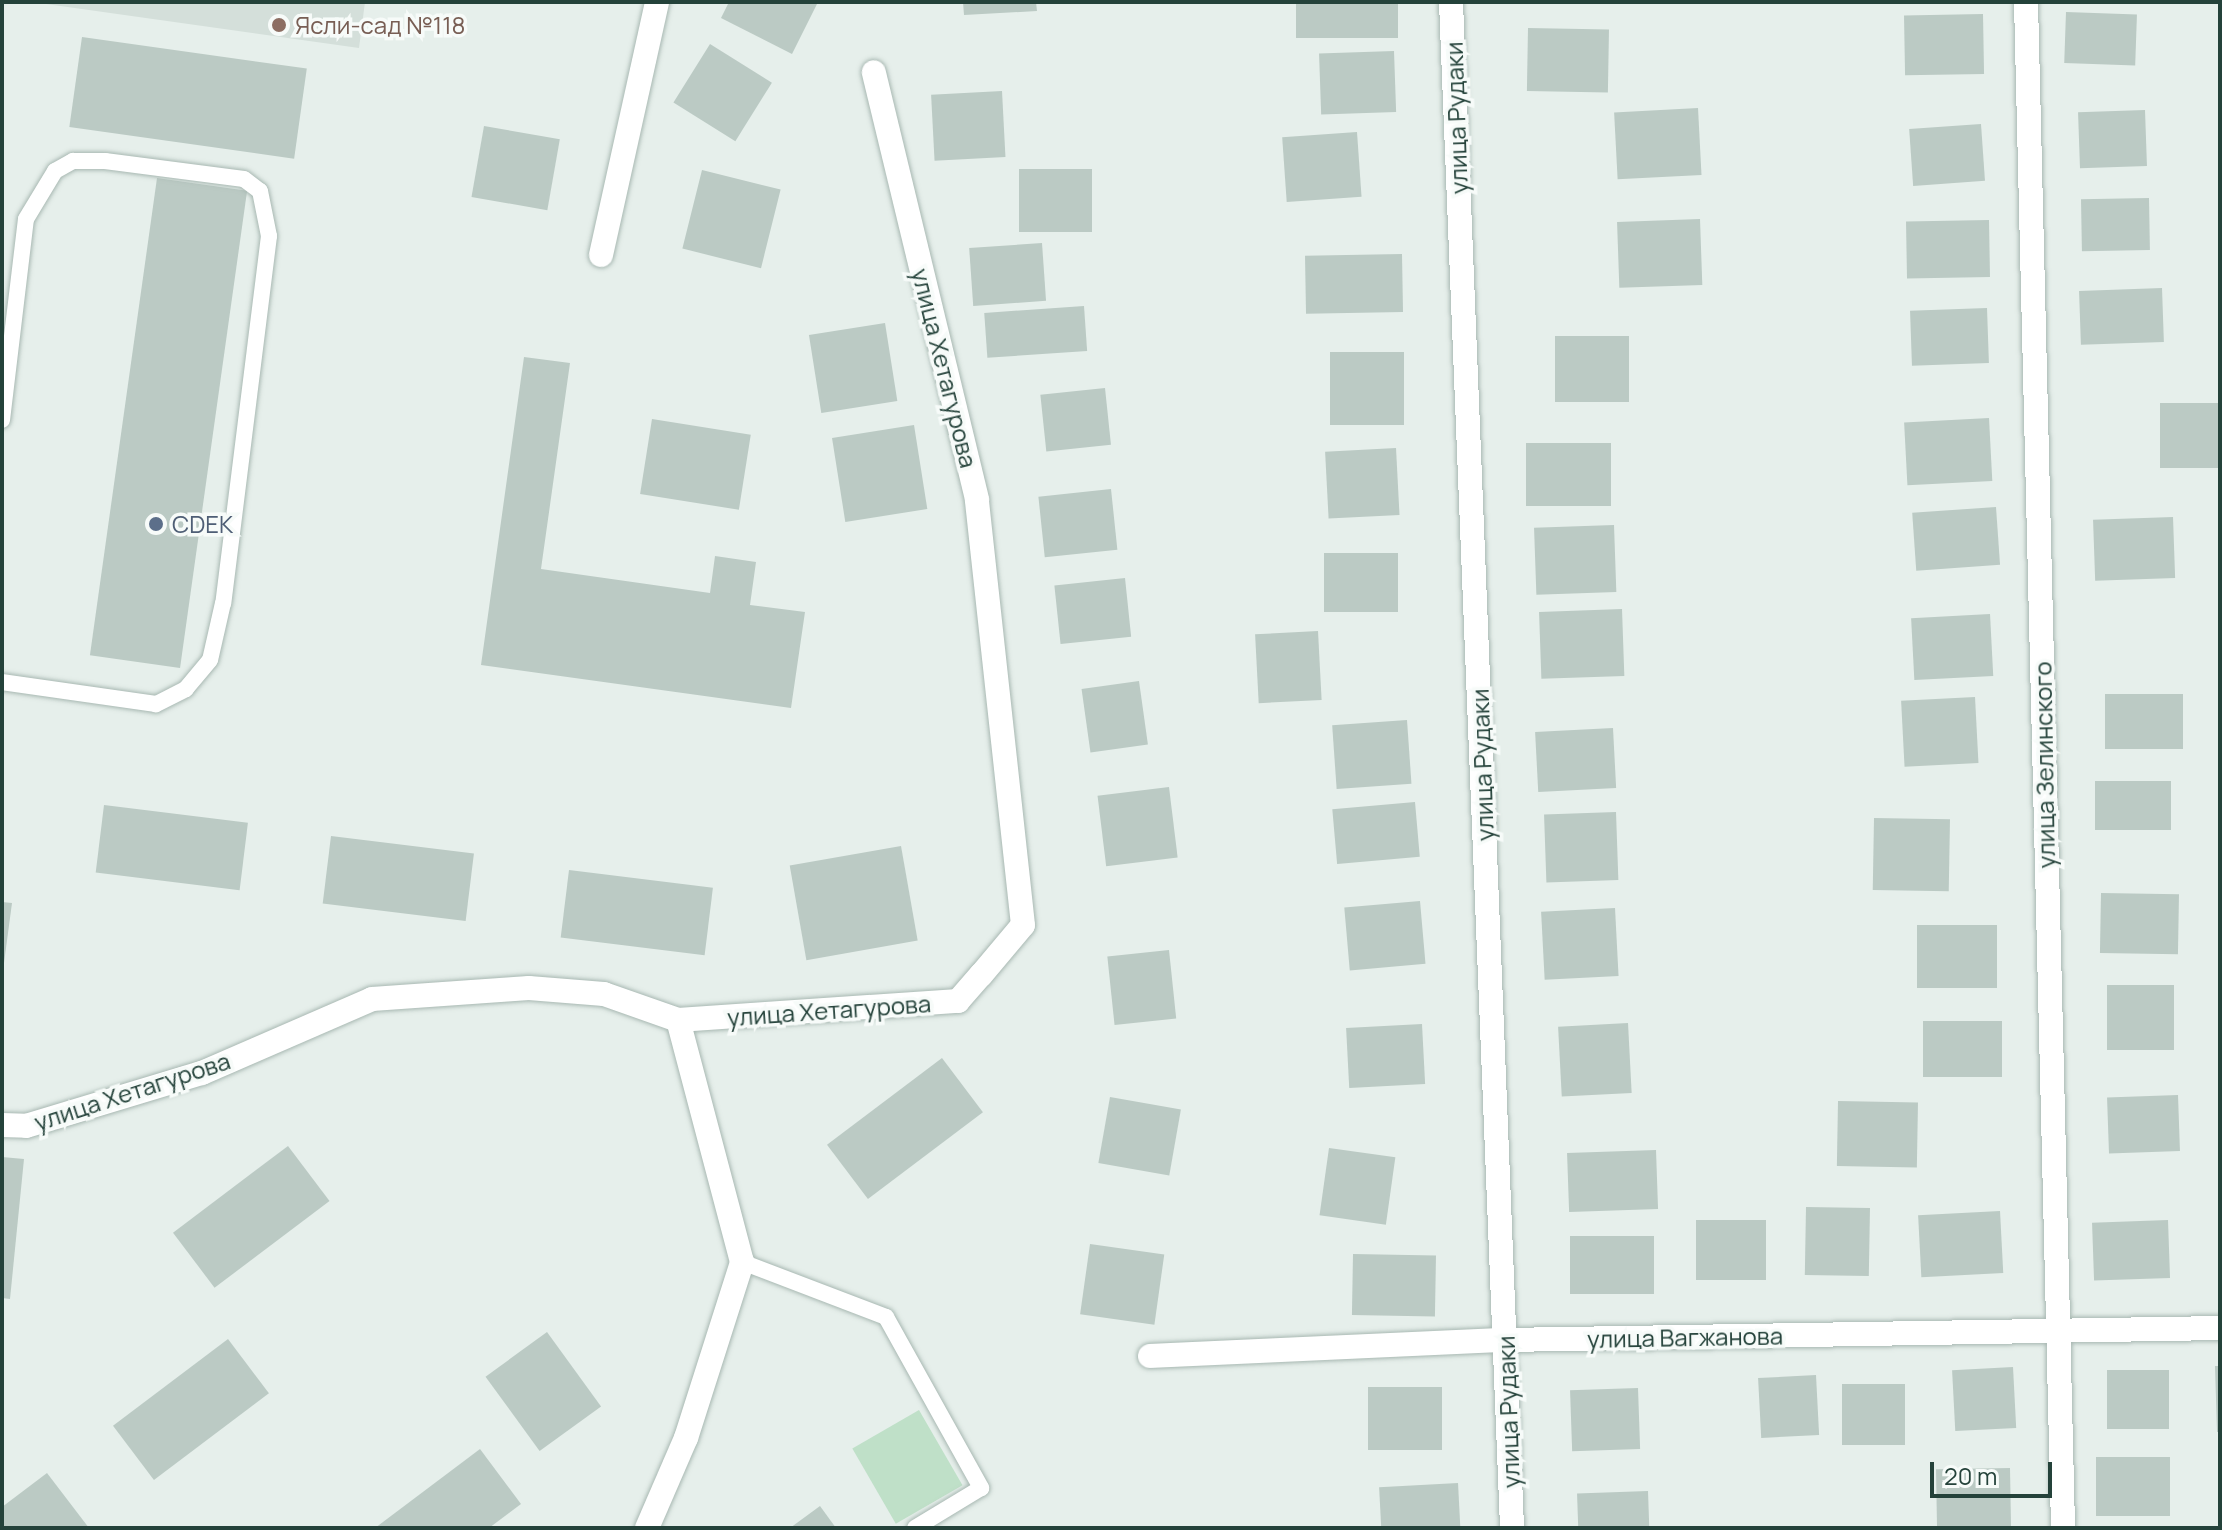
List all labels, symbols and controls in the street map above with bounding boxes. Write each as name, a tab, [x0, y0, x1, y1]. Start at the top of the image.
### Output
place label: Ясли-сад №118	[295, 11, 466, 39]
marker: Ясли-сад №118	[270, 16, 288, 34]
street label: улица Рудаки	[1439, 41, 1473, 195]
street label: улица Хетагурова	[906, 265, 984, 471]
place label: CDEK	[172, 510, 233, 538]
marker: CDEK	[147, 515, 165, 533]
street label: улица Зелинского	[2028, 661, 2060, 869]
street label: улица Рудаки	[1465, 688, 1499, 842]
street label: улица Хетагурова	[726, 989, 932, 1031]
street label: улица Хетагурова	[30, 1046, 234, 1136]
street label: улица Вагжанова	[1587, 1321, 1783, 1353]
street label: улица Рудаки	[1491, 1335, 1525, 1489]
scale bar	[1934, 1446, 2056, 1496]
text: 20 m	[1944, 1459, 1997, 1492]

